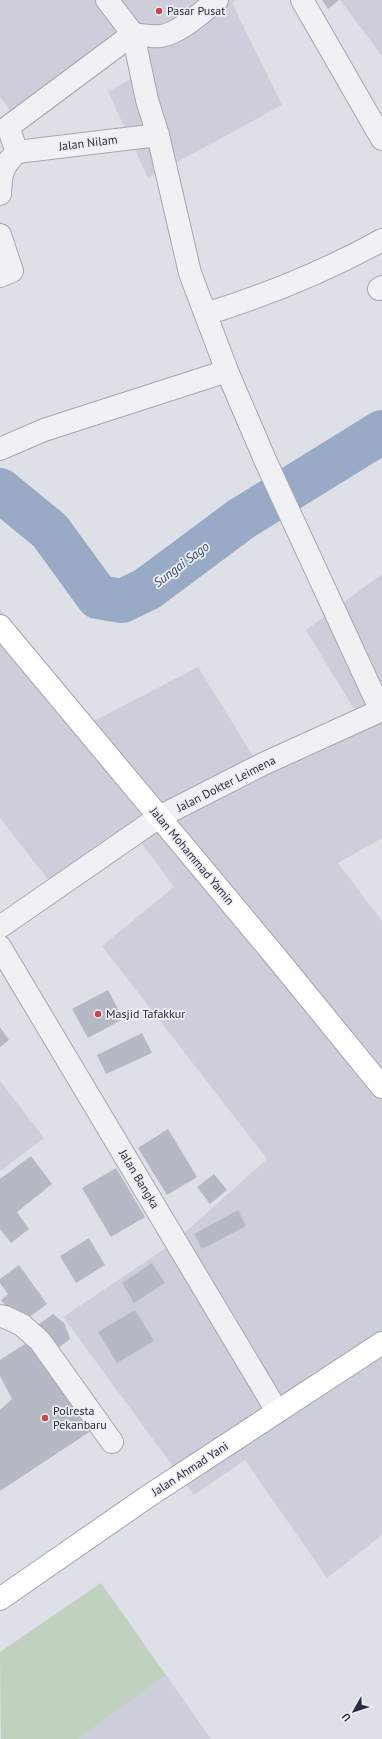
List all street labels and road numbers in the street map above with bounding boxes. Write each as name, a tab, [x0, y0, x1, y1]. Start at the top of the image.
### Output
street label: Jalan Nilam	[57, 131, 118, 154]
street label: Jalan Dokter Leimena	[173, 752, 278, 815]
street label: Jalan Mohammad Yamin	[146, 803, 238, 908]
street label: Jalan Bangka	[115, 1146, 163, 1211]
street label: Jalan Ahmad Yani	[148, 1438, 231, 1499]

